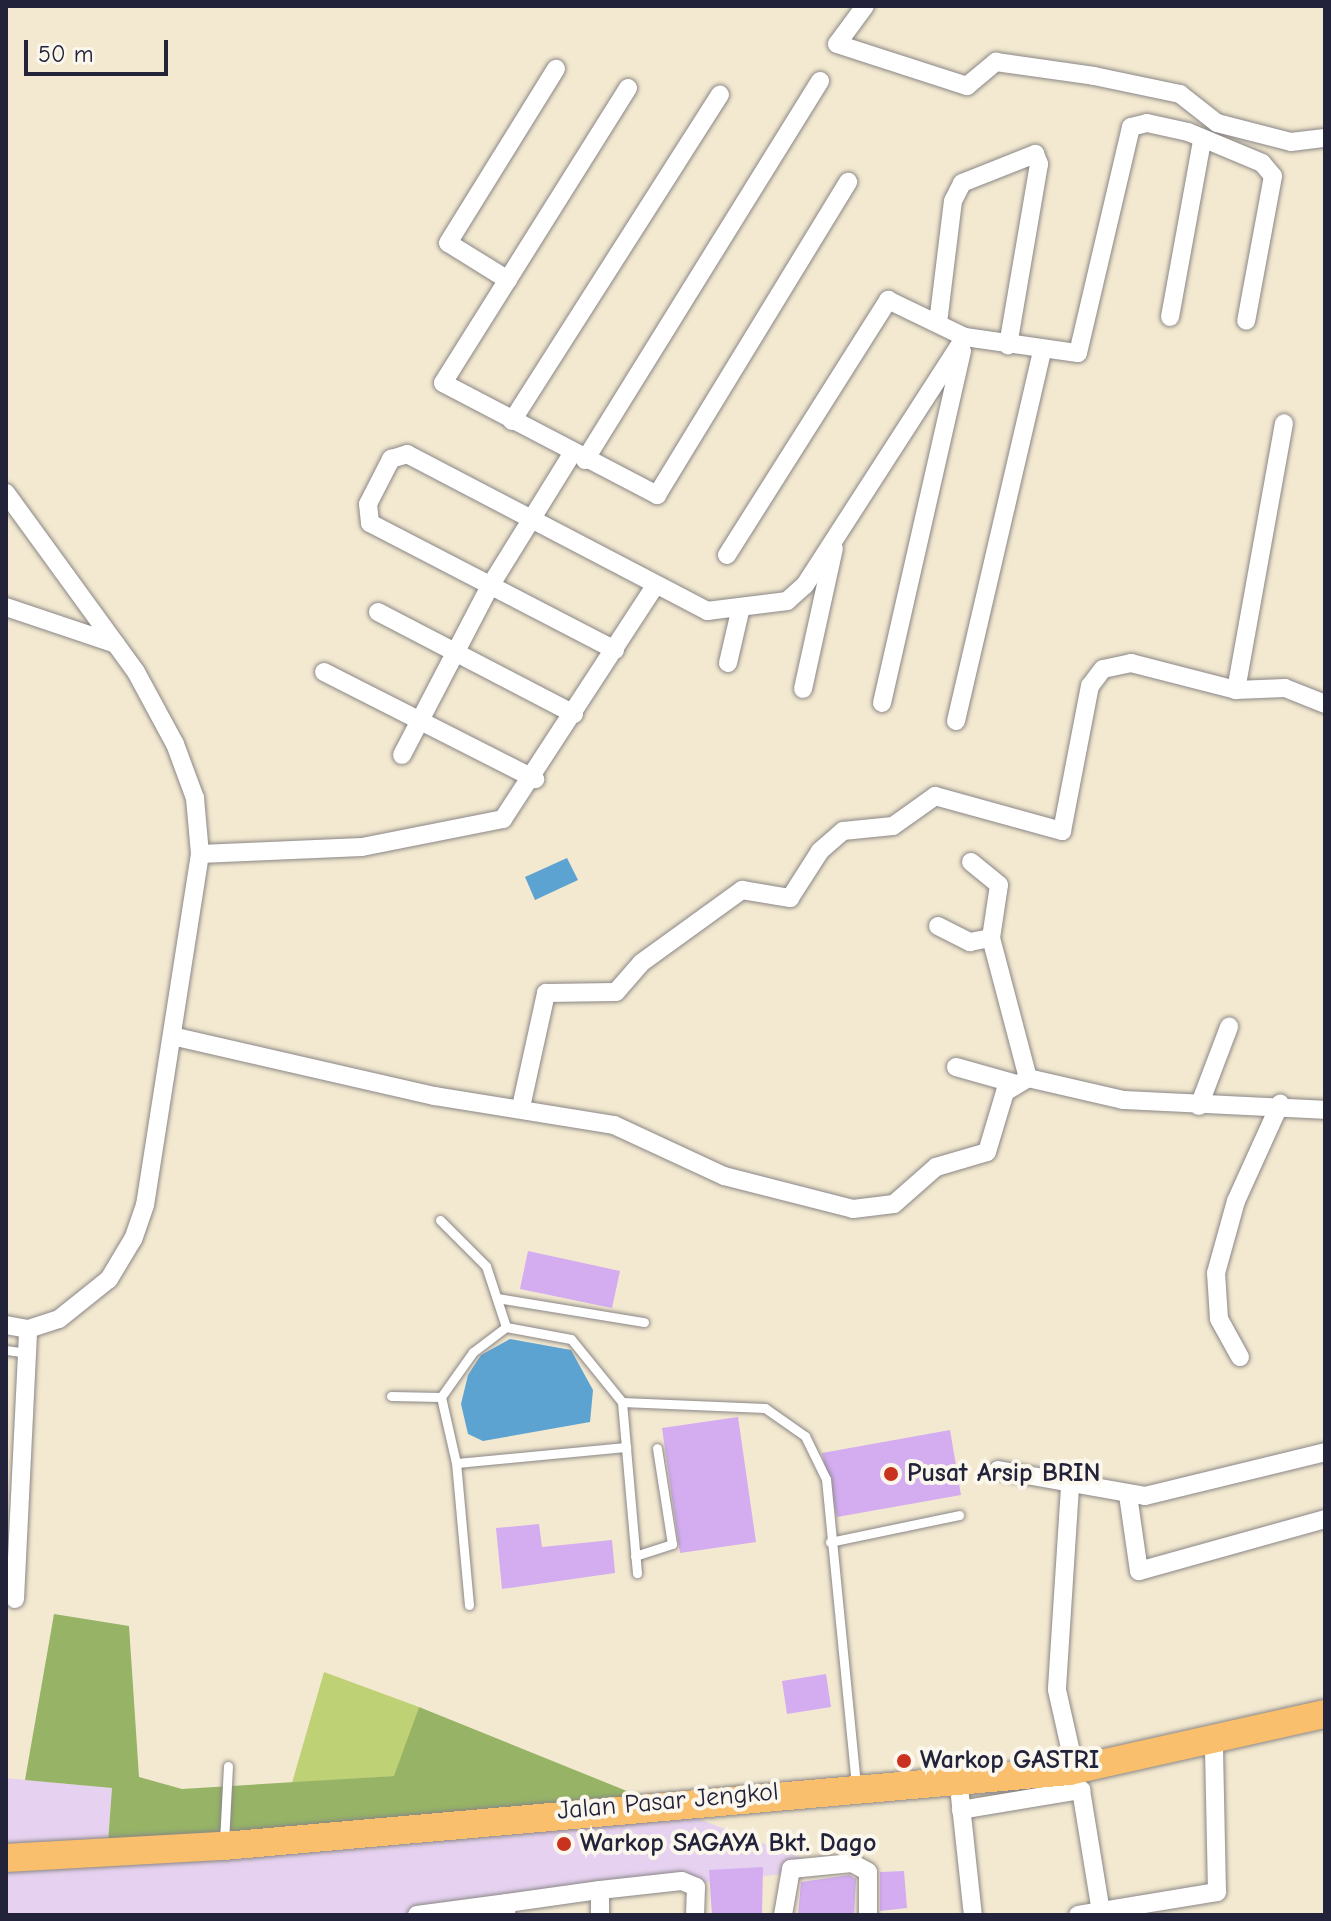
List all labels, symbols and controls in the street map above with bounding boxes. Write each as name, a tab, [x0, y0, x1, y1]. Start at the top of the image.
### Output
scale bar	[28, 24, 172, 74]
text: 50 m	[38, 40, 94, 68]
place label: Pusat Arsip BRIN	[907, 1458, 1100, 1490]
marker: Pusat Arsip BRIN	[882, 1465, 900, 1483]
place label: Warkop GASTRI	[920, 1745, 1099, 1777]
marker: Warkop GASTRI	[895, 1752, 913, 1770]
street label: Jalan Pasar Jengkol	[556, 1777, 780, 1827]
place label: Warkop SAGAYA Bkt. Dago	[580, 1828, 877, 1860]
marker: Warkop SAGAYA Bkt. Dago	[555, 1835, 573, 1853]

